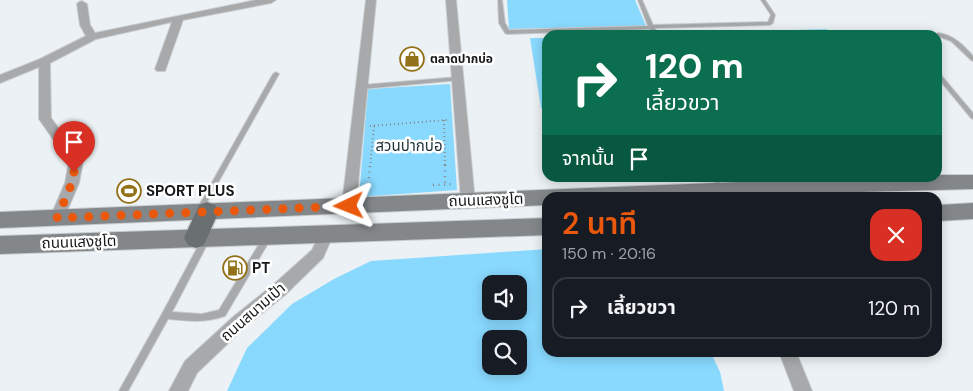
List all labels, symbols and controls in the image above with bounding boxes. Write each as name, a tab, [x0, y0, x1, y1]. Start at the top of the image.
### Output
text: 120 m	[645, 43, 744, 89]
shop icon: ตลาดปากบ่อ	[399, 46, 425, 72]
icon: right	[562, 50, 627, 115]
place label: ตลาดปากบ่อ	[430, 51, 493, 67]
text: เลี้ยวขวา	[645, 88, 720, 117]
pin	[53, 121, 95, 172]
icon: arrive	[60, 128, 88, 156]
park label: สวนปากบ่อ	[376, 136, 443, 156]
icon: arrive	[625, 145, 653, 173]
text: จากนั้น	[562, 146, 615, 171]
sports icon: SPORT PLUS	[116, 178, 142, 204]
position arrow	[322, 179, 374, 231]
place label: SPORT PLUS	[146, 181, 234, 201]
street label: ถนนแสงชูโต	[448, 189, 524, 211]
text: 2 นาที	[562, 204, 637, 243]
button: close	[870, 209, 922, 261]
street label: ถนนแสงชูโต	[41, 231, 117, 253]
text: 150 m · 20:16	[562, 243, 656, 264]
fuel station icon: PT	[222, 255, 248, 281]
place label: PT	[252, 258, 270, 278]
map controls	[482, 275, 527, 375]
button: sound	[482, 275, 527, 320]
street label: ถนนสนามเป้า	[216, 278, 290, 346]
icon: right	[564, 294, 592, 322]
text: เลี้ยวขวา	[607, 295, 676, 320]
text: 120 m	[868, 296, 920, 321]
button: search	[482, 330, 527, 375]

